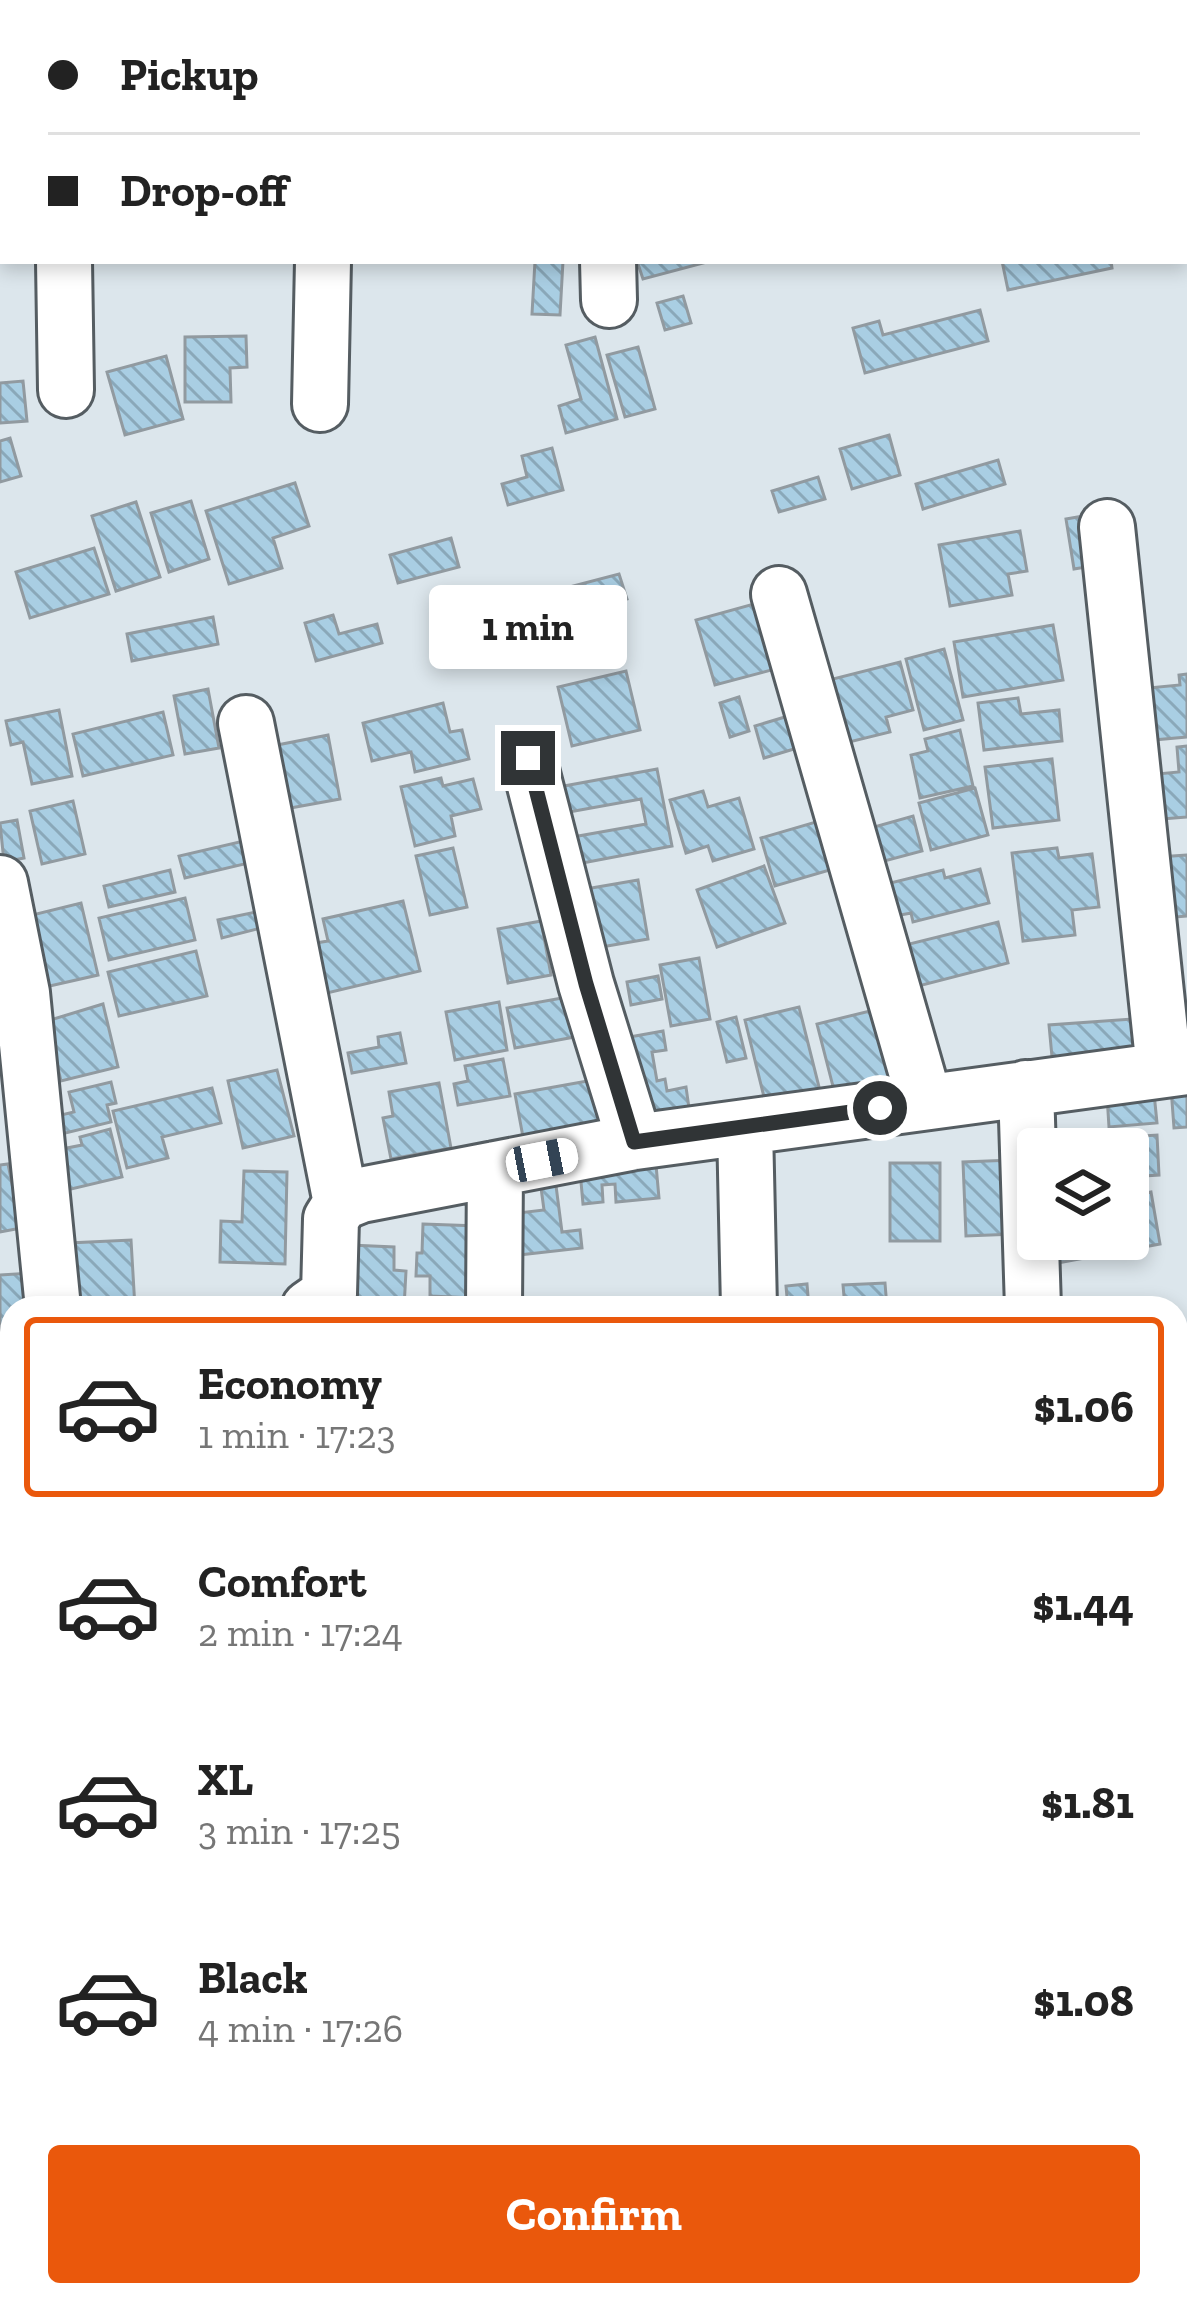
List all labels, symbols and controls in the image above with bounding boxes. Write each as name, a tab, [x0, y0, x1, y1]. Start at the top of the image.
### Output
text: Pickup	[120, 48, 258, 102]
text: Drop-off	[120, 164, 288, 218]
callout: 1 min	[429, 584, 627, 668]
text: 1 min	[482, 603, 574, 650]
route end	[501, 731, 555, 785]
route start	[853, 1081, 907, 1135]
map controls	[1017, 1128, 1149, 1260]
button: layers	[1017, 1128, 1149, 1260]
car	[503, 1135, 581, 1185]
icon: car	[54, 1353, 162, 1461]
text: Economy	[198, 1357, 382, 1411]
text: $1.06	[1033, 1380, 1134, 1434]
text: 1 min · 17:23	[198, 1411, 396, 1458]
icon: car	[54, 1551, 162, 1659]
text: Comfort	[198, 1555, 366, 1609]
text: $1.44	[1032, 1578, 1134, 1632]
text: 2 min · 17:24	[198, 1609, 403, 1656]
icon: car	[54, 1749, 162, 1857]
text: XL	[198, 1753, 253, 1807]
text: $1.81	[1041, 1776, 1134, 1830]
text: 3 min · 17:25	[198, 1807, 401, 1854]
icon: car	[54, 1947, 162, 2055]
text: Black	[198, 1951, 308, 2005]
text: $1.08	[1033, 1974, 1134, 2028]
text: 4 min · 17:26	[198, 2005, 403, 2052]
button: Confirm	[48, 2145, 1140, 2283]

